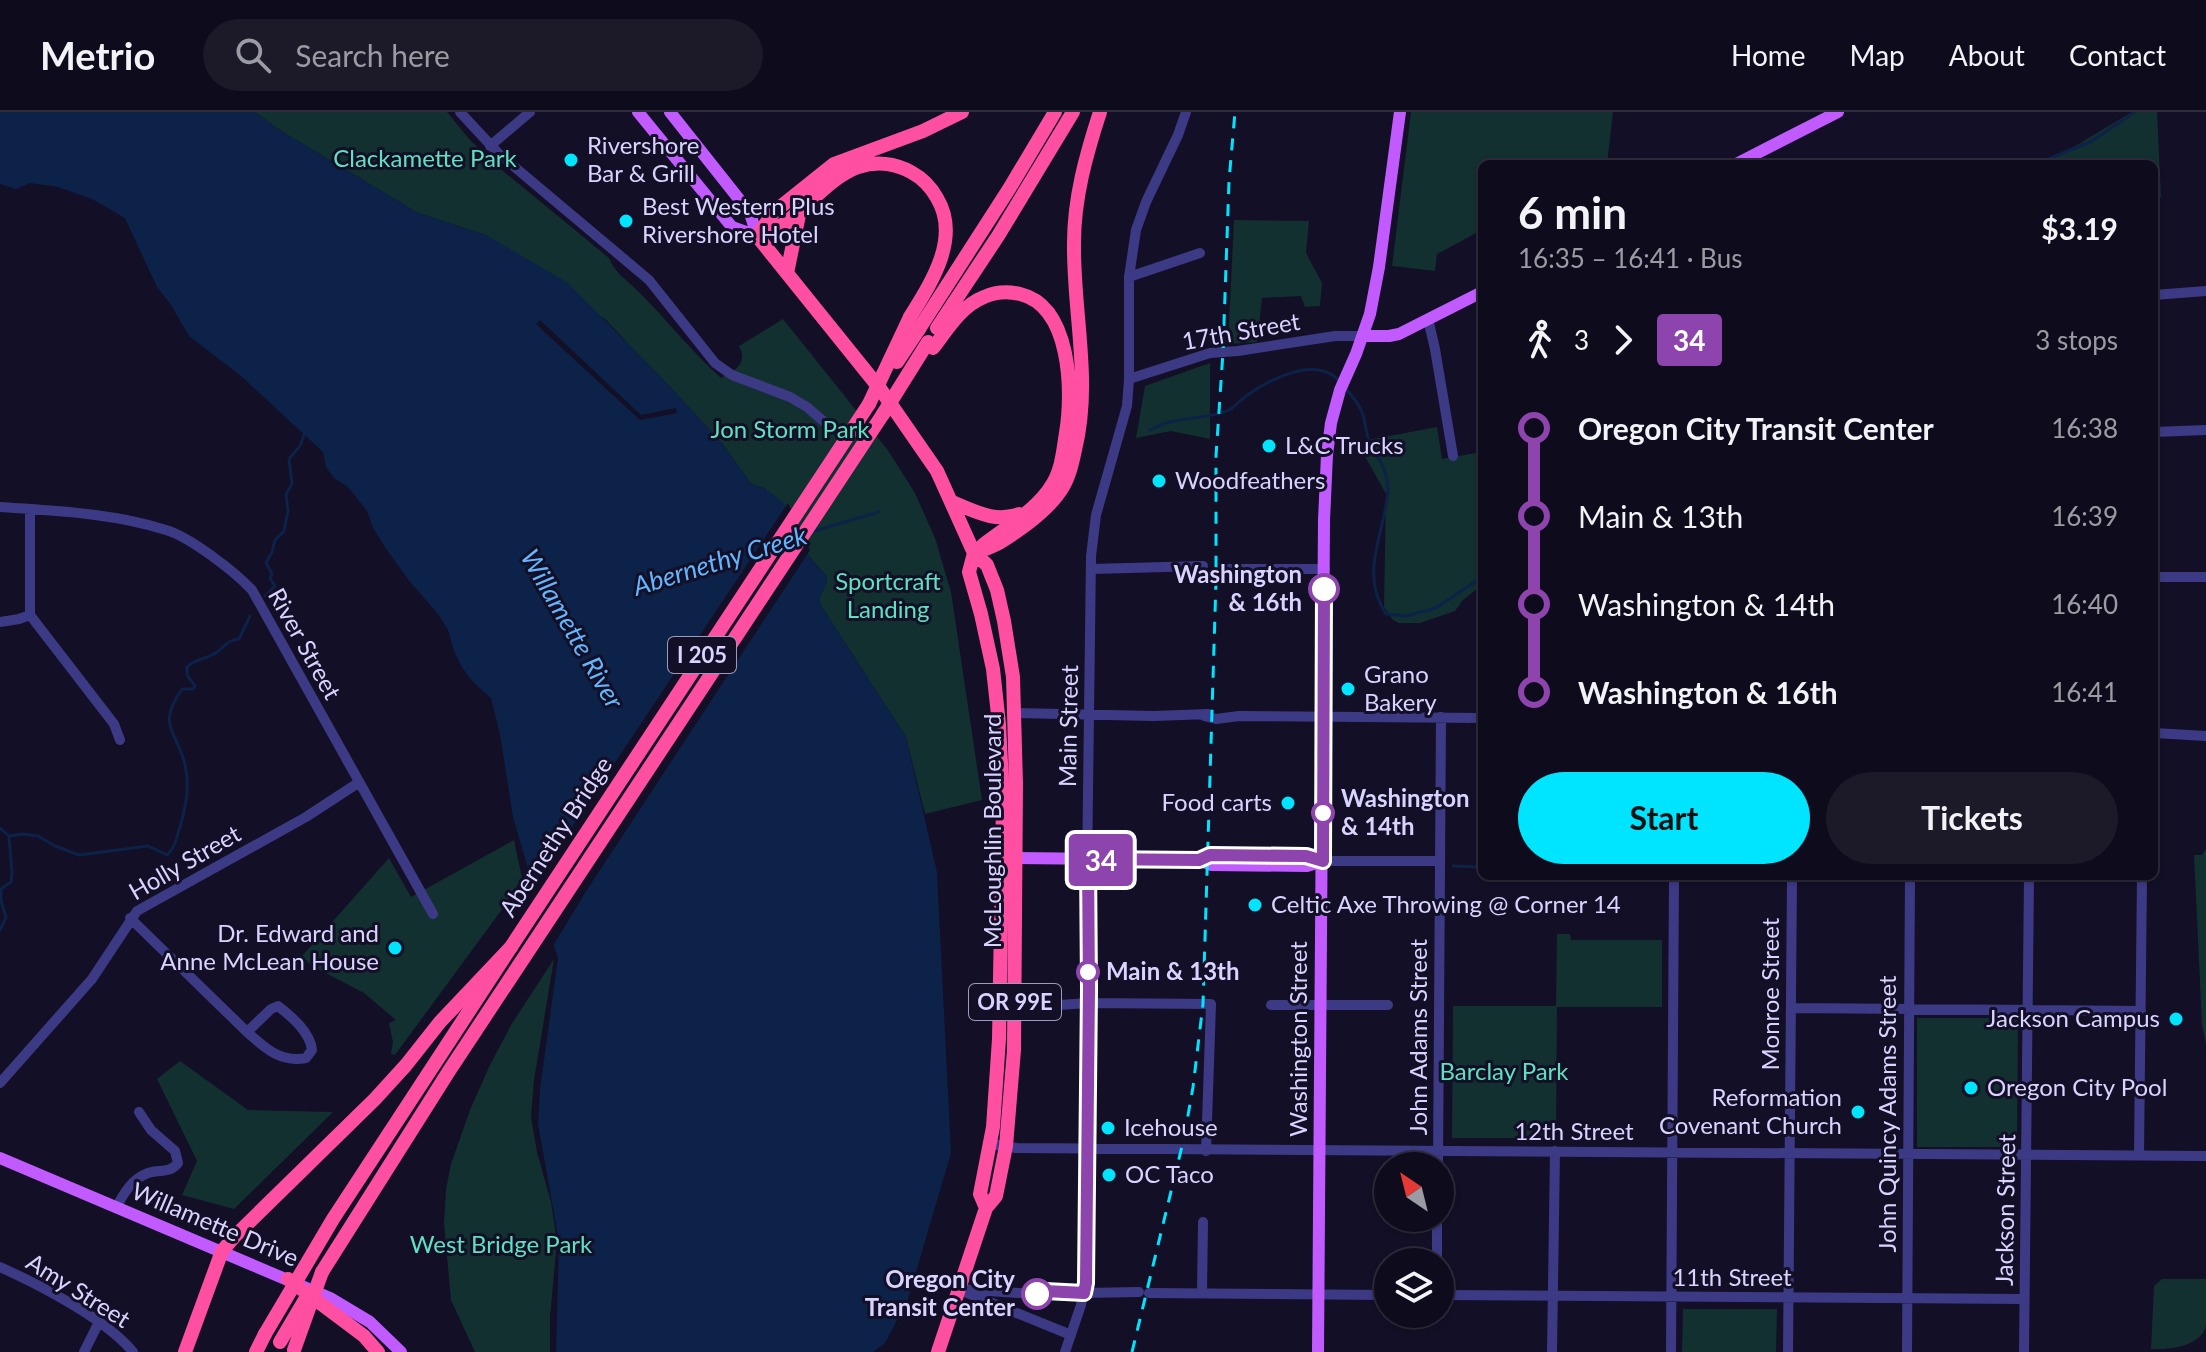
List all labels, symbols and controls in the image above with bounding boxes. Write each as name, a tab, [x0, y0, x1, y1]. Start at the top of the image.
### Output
search box	[203, 19, 763, 91]
text: Metrio	[40, 32, 155, 78]
icon: search	[231, 33, 275, 77]
text: Search here	[295, 37, 450, 73]
text: Home	[1731, 38, 1806, 72]
text: Map	[1850, 38, 1905, 72]
text: About	[1949, 38, 2025, 72]
text: Contact	[2069, 38, 2166, 72]
place label: Rivershore Bar & Grill	[587, 130, 699, 187]
park label: Clackamette Park	[333, 143, 518, 172]
marker: Rivershore Bar & Grill	[562, 151, 580, 169]
text: 6 min	[1518, 186, 1627, 238]
place label: Best Western Plus Rivershore Hotel	[642, 191, 835, 248]
text: $3.19	[2041, 210, 2118, 246]
marker: Best Western Plus Rivershore Hotel	[617, 212, 635, 230]
text: 16:35 – 16:41 · Bus	[1518, 242, 1742, 274]
street label: 17th Street	[1180, 306, 1302, 355]
icon: walk	[1518, 318, 1562, 362]
icon: forward	[1601, 318, 1645, 362]
text: 34	[1673, 323, 1706, 357]
text: 3	[1574, 324, 1589, 356]
text: 3 stops	[2035, 324, 2118, 356]
text: Oregon City Transit Center	[1578, 410, 1934, 446]
text: 16:38	[2051, 412, 2118, 444]
park label: Jon Storm Park	[711, 414, 870, 443]
place label: L&C Trucks	[1285, 430, 1404, 459]
marker: L&C Trucks	[1260, 437, 1278, 455]
place label: Woodfeathers	[1175, 465, 1325, 494]
marker: Woodfeathers	[1150, 472, 1168, 490]
text: Main & 13th	[1578, 498, 1743, 534]
text: 16:39	[2051, 500, 2118, 532]
water label: Abernethy Creek	[628, 518, 811, 602]
water label: Willamette River	[514, 543, 632, 715]
place label: Washington & 16th	[1174, 559, 1302, 616]
park label: Sportcraft Landing	[835, 566, 941, 623]
marker: Washington & 16th	[1309, 574, 1339, 604]
street label: River Street	[263, 582, 348, 704]
text: Washington & 14th	[1578, 586, 1835, 622]
text: 16:40	[2051, 588, 2118, 620]
road number: I 205	[668, 637, 736, 673]
place label: Grano Bakery	[1364, 659, 1437, 716]
street label: Main Street	[1052, 664, 1083, 787]
text: Washington & 16th	[1578, 674, 1838, 710]
text: 16:41	[2051, 676, 2118, 708]
marker: Grano Bakery	[1339, 680, 1357, 698]
street label: McLoughlin Boulevard	[977, 714, 1006, 948]
street label: Abernethy Bridge	[492, 751, 617, 922]
button: Start	[1518, 772, 1810, 864]
button: Tickets	[1826, 772, 2118, 864]
place label: Washington & 14th	[1341, 783, 1469, 840]
place label: Food carts	[1162, 787, 1272, 816]
marker: Food carts	[1279, 794, 1297, 812]
marker: Washington & 14th	[1312, 802, 1334, 824]
street label: Holly Street	[123, 818, 246, 905]
line badge: 34	[1065, 834, 1137, 886]
text: 34	[1085, 843, 1117, 877]
place label: Celtic Axe Throwing @ Corner 14	[1271, 889, 1621, 918]
marker: Celtic Axe Throwing @ Corner 14	[1246, 896, 1264, 914]
street label: Monroe Street	[1755, 917, 1784, 1070]
place label: Dr. Edward and Anne McLean House	[160, 918, 379, 975]
street label: John Adams Street	[1403, 938, 1432, 1135]
marker: Dr. Edward and Anne McLean House	[386, 939, 404, 957]
street label: Washington Street	[1283, 941, 1312, 1137]
place label: Main & 13th	[1106, 956, 1240, 985]
marker: Main & 13th	[1077, 961, 1099, 983]
street label: John Quincy Adams Street	[1872, 975, 1901, 1253]
road number: OR 99E	[969, 984, 1061, 1020]
place label: Jackson Campus	[1986, 1003, 2160, 1032]
marker: Jackson Campus	[2167, 1010, 2185, 1028]
park label: Barclay Park	[1439, 1056, 1569, 1085]
place label: Oregon City Pool	[1987, 1072, 2167, 1101]
marker: Oregon City Pool	[1962, 1079, 1980, 1097]
place label: Reformation Covenant Church	[1659, 1082, 1842, 1139]
marker: Reformation Covenant Church	[1849, 1103, 1867, 1121]
place label: Icehouse	[1124, 1112, 1218, 1141]
street label: 12th Street	[1514, 1116, 1634, 1145]
marker: Icehouse	[1099, 1119, 1117, 1137]
street label: Jackson Street	[1989, 1133, 2020, 1286]
north arrow	[1374, 1152, 1454, 1232]
map controls	[1374, 1152, 1454, 1328]
place label: OC Taco	[1125, 1159, 1214, 1188]
marker: OC Taco	[1100, 1166, 1118, 1184]
street label: Willamette Drive	[128, 1175, 303, 1272]
park label: West Bridge Park	[410, 1229, 593, 1258]
street label: Amy Street	[22, 1246, 136, 1333]
button: layers	[1374, 1248, 1454, 1328]
street label: 11th Street	[1672, 1262, 1792, 1291]
place label: Oregon City Transit Center	[865, 1264, 1015, 1321]
marker: Oregon City Transit Center	[1022, 1279, 1052, 1309]

